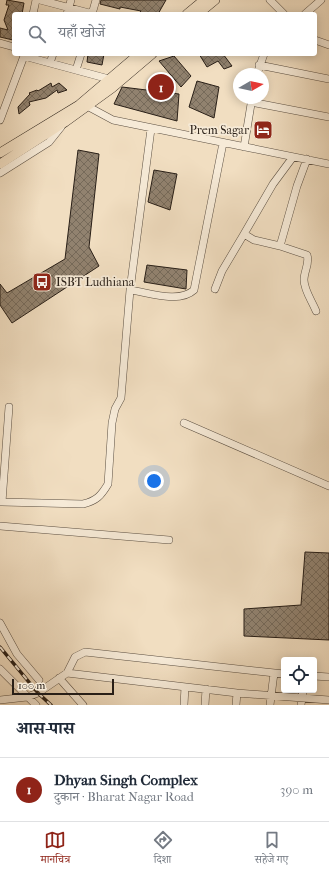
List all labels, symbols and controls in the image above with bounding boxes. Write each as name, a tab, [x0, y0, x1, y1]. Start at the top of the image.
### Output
search box	[12, 12, 317, 56]
icon: search	[26, 23, 48, 45]
text: यहाँ खोजें	[58, 23, 105, 41]
north arrow	[233, 68, 269, 104]
pin: 1	[148, 72, 174, 102]
hotel icon: Prem Sagar	[252, 119, 274, 141]
place label: Prem Sagar	[189, 123, 250, 137]
bus stop icon: ISBT Ludhiana	[31, 271, 53, 293]
place label: ISBT Ludhiana	[56, 275, 135, 289]
your location	[144, 471, 164, 491]
map controls	[281, 657, 317, 693]
button: locate	[281, 657, 317, 693]
scale bar	[12, 677, 114, 696]
text: 100 m	[18, 679, 46, 692]
text: आस-पास	[16, 718, 75, 738]
text: Dhyan Singh Complex	[54, 771, 198, 789]
text: 1	[27, 782, 31, 797]
text: 390 m	[280, 782, 313, 797]
text: दुकान · Bharat Nagar Road	[54, 789, 194, 804]
tab: मानचित्र	[41, 829, 70, 870]
tab: दिशा	[152, 829, 174, 870]
tab: सहेजे गए	[255, 829, 288, 870]

